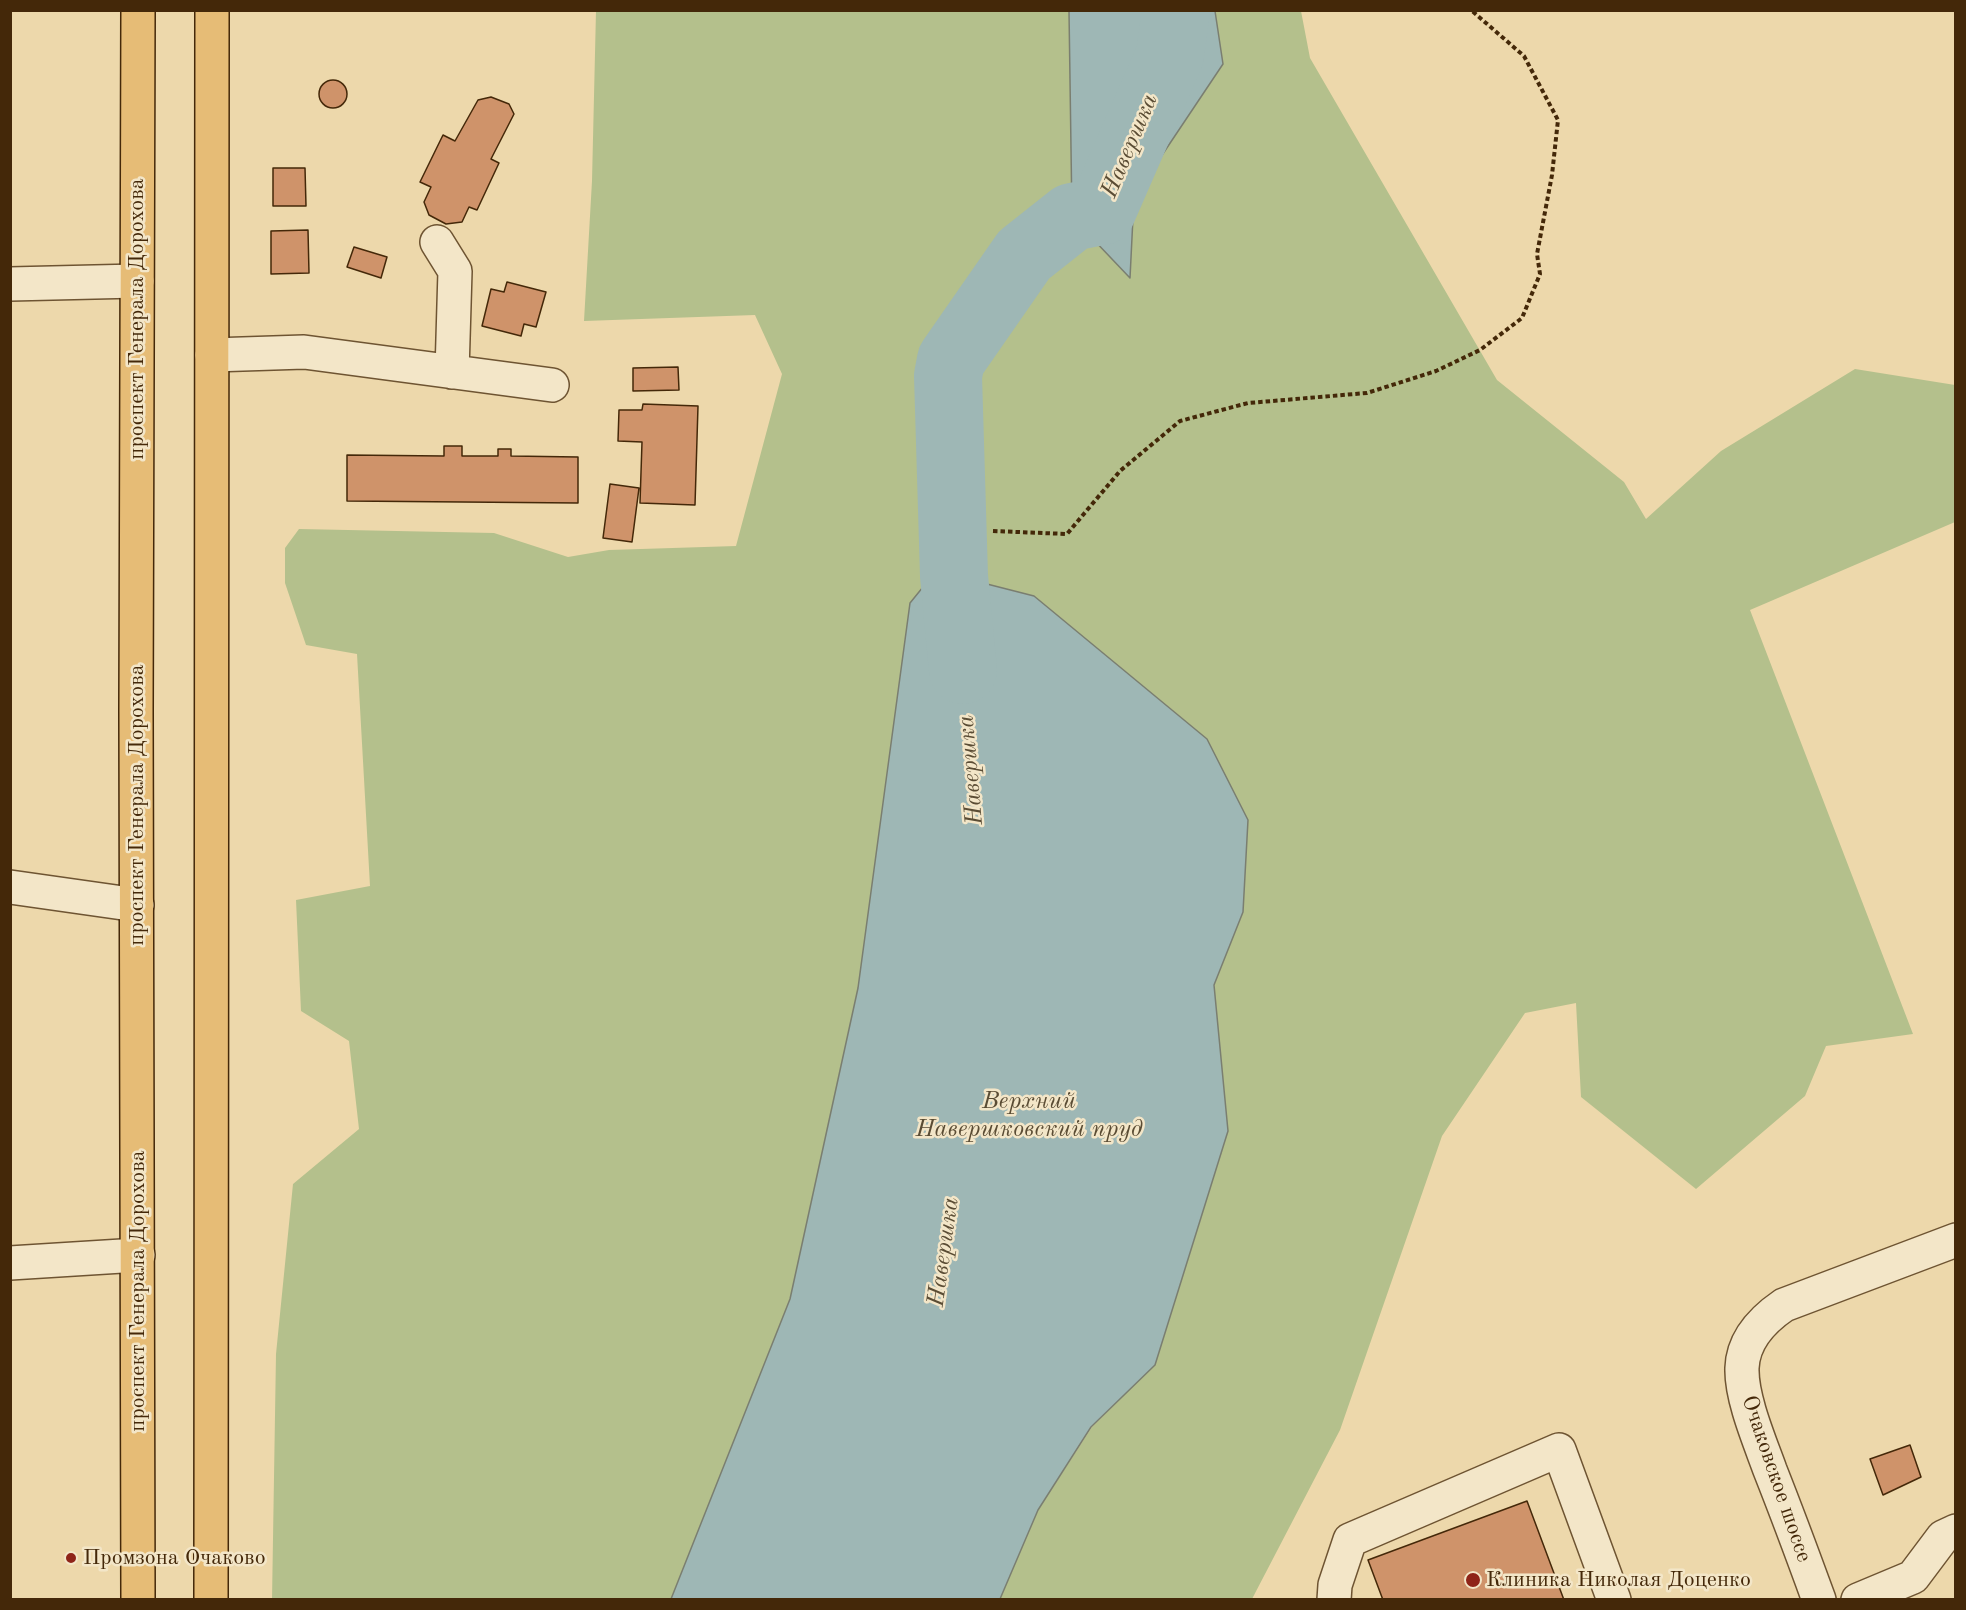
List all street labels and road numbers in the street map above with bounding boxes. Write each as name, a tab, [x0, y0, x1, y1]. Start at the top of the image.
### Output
street label: проспект Генерала Дорохова	[124, 178, 150, 460]
street label: проспект Генерала Дорохова	[124, 664, 150, 946]
street label: проспект Генерала Дорохова	[125, 1150, 151, 1432]
street label: Очаковское шоссе	[1735, 1392, 1817, 1566]

